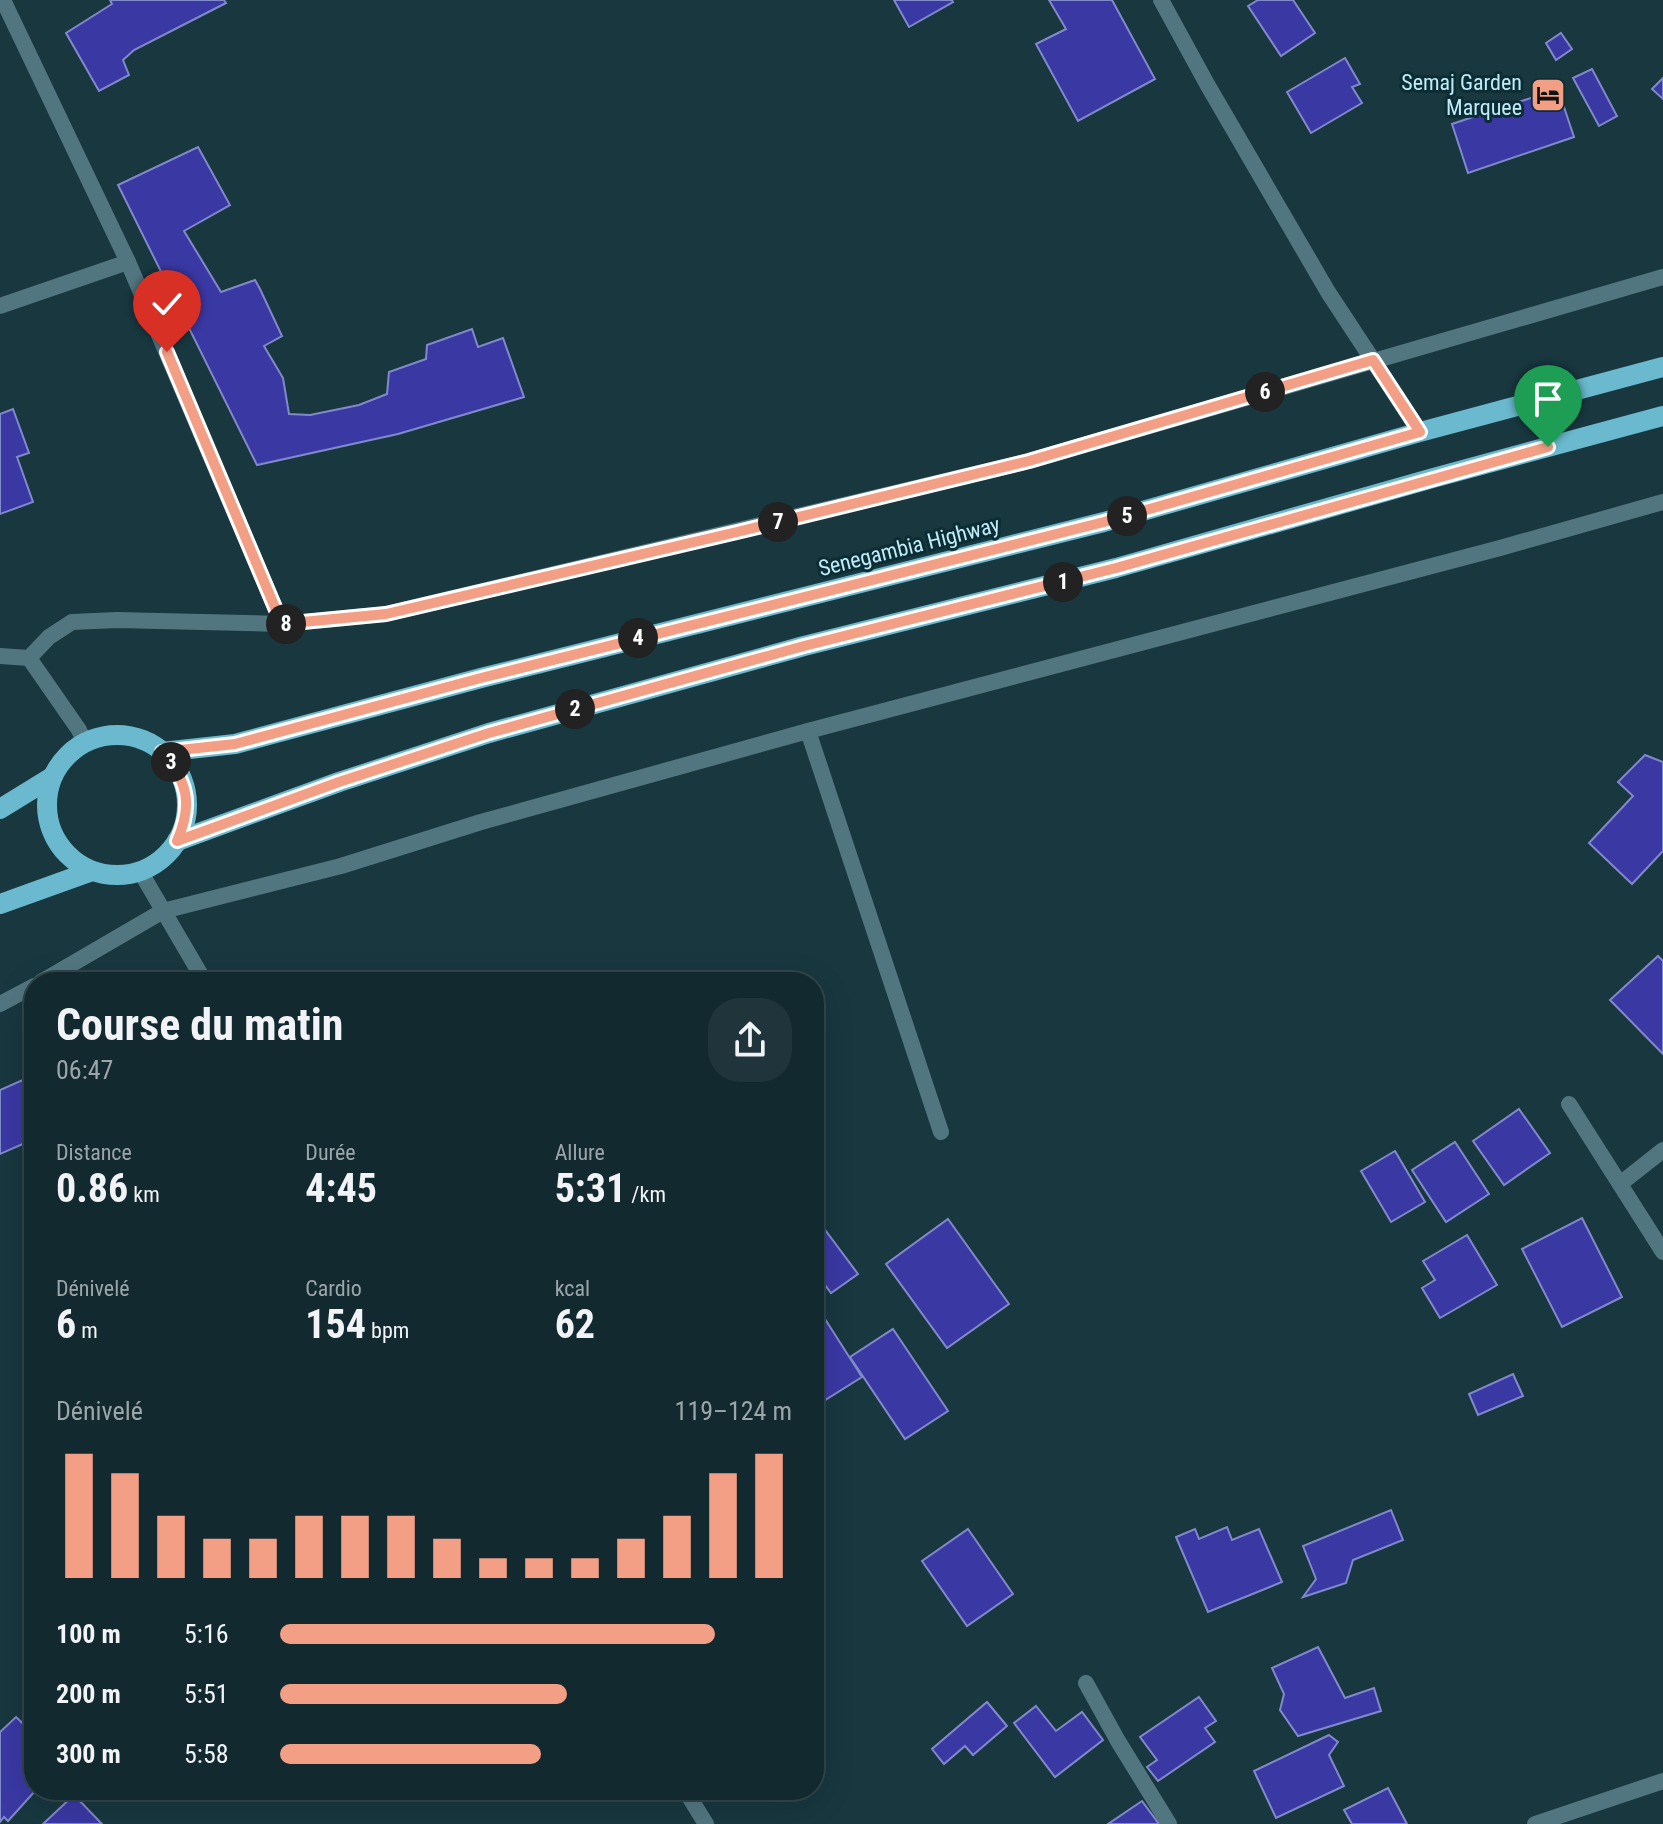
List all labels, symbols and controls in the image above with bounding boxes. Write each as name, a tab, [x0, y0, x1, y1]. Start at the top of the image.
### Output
place label: Semaj Garden Marquee	[1401, 70, 1522, 120]
hotel icon: Semaj Garden Marquee	[1529, 76, 1567, 114]
pin	[133, 270, 201, 352]
icon: check	[145, 282, 189, 326]
pin	[1514, 365, 1582, 447]
pin: 6	[1245, 372, 1285, 412]
icon: arrive	[1526, 377, 1570, 421]
text: 6	[1259, 379, 1271, 404]
pin: 5	[1107, 496, 1147, 536]
pin: 7	[758, 502, 798, 542]
text: 5	[1121, 503, 1133, 528]
text: 7	[772, 509, 784, 534]
street label: Senegambia Highway	[816, 512, 1002, 581]
pin: 1	[1043, 562, 1083, 602]
text: 1	[1057, 569, 1069, 594]
pin: 8	[266, 604, 306, 644]
text: 8	[280, 611, 292, 636]
pin: 4	[618, 618, 658, 658]
text: 4	[632, 625, 644, 650]
pin: 2	[555, 689, 595, 729]
text: 2	[569, 696, 581, 721]
pin: 3	[151, 742, 191, 782]
text: 3	[165, 749, 177, 774]
button: share	[708, 998, 792, 1082]
text: Course du matin	[56, 999, 344, 1051]
text: 06:47	[56, 1055, 113, 1085]
text: Distance	[56, 1140, 132, 1165]
text: Durée	[305, 1140, 356, 1165]
text: Allure	[555, 1140, 605, 1165]
text: 0.86	[56, 1165, 128, 1212]
text: 4:45	[305, 1165, 377, 1212]
text: 5:31	[555, 1165, 626, 1212]
text: km	[128, 1182, 160, 1207]
text: /km	[626, 1182, 666, 1207]
text: Dénivelé	[56, 1276, 130, 1301]
text: Cardio	[305, 1276, 362, 1301]
text: kcal	[555, 1276, 590, 1301]
text: 6	[56, 1301, 76, 1348]
text: 154	[305, 1301, 366, 1348]
text: 62	[555, 1301, 595, 1348]
text: m	[76, 1318, 98, 1343]
text: bpm	[366, 1318, 409, 1343]
text: Dénivelé	[56, 1396, 143, 1426]
text: 119–124 m	[675, 1396, 792, 1426]
text: 100 m	[56, 1619, 121, 1649]
text: 5:16	[184, 1619, 229, 1649]
text: 200 m	[56, 1679, 121, 1709]
text: 5:51	[184, 1679, 229, 1709]
text: 300 m	[56, 1739, 121, 1769]
text: 5:58	[184, 1739, 229, 1769]

